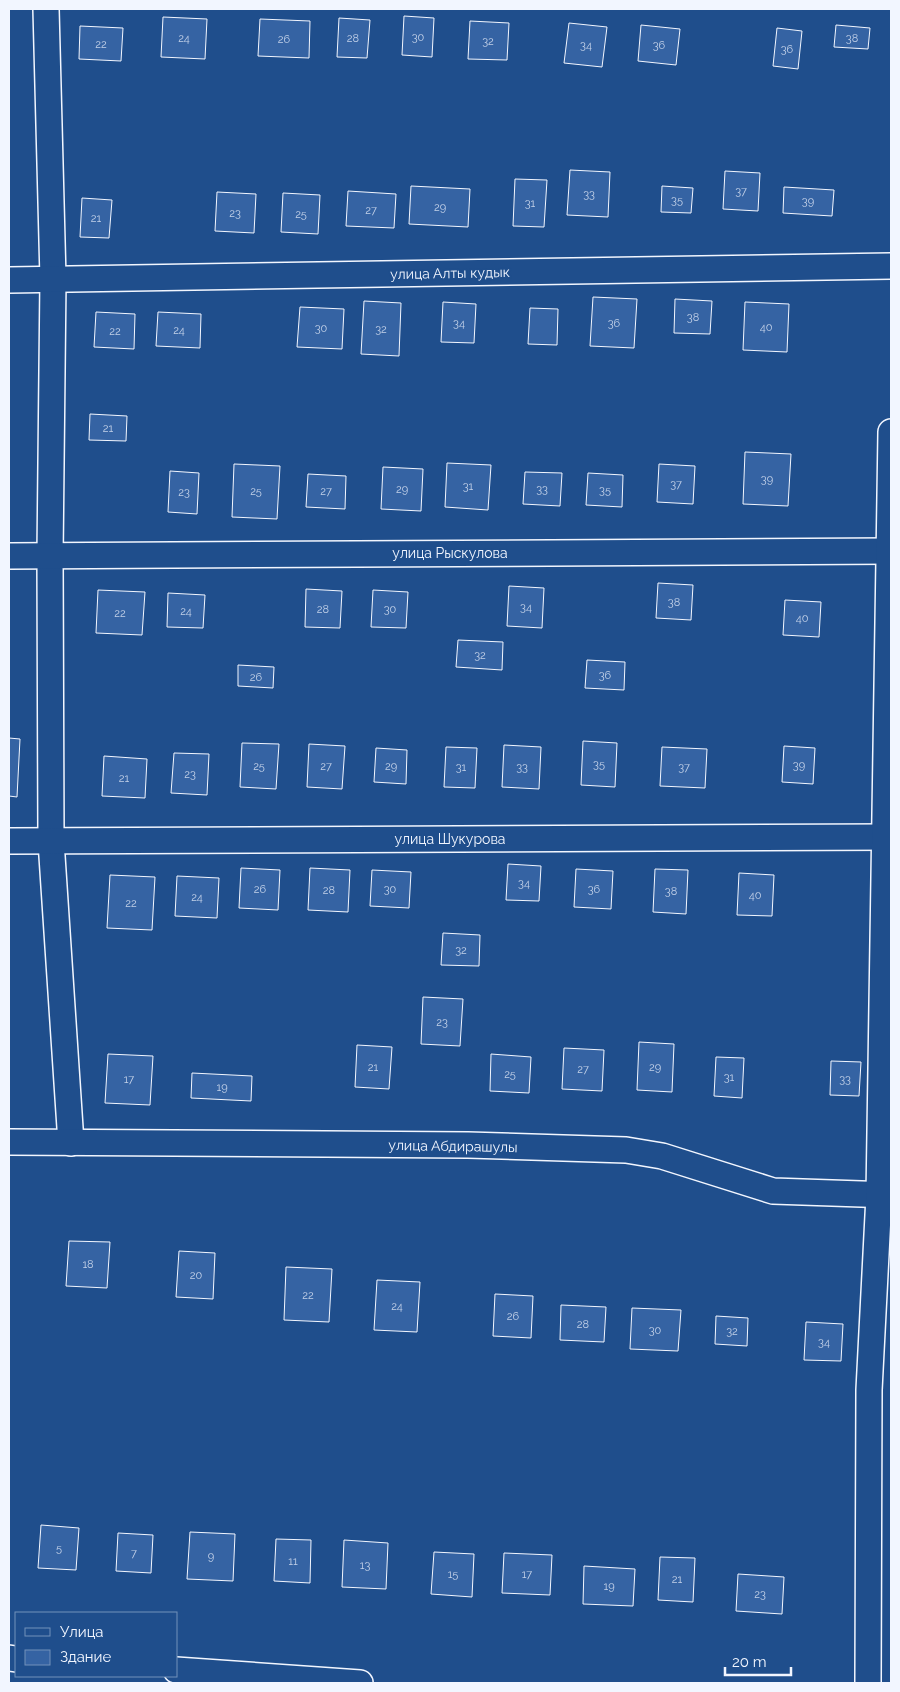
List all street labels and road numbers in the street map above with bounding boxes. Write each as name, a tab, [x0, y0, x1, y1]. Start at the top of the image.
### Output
street label: улица Алты кудык	[390, 264, 510, 282]
street label: улица Рыскулова	[392, 545, 508, 561]
street label: улица Шукурова	[394, 831, 506, 847]
street label: улица Абдирашулы	[388, 1137, 518, 1155]

